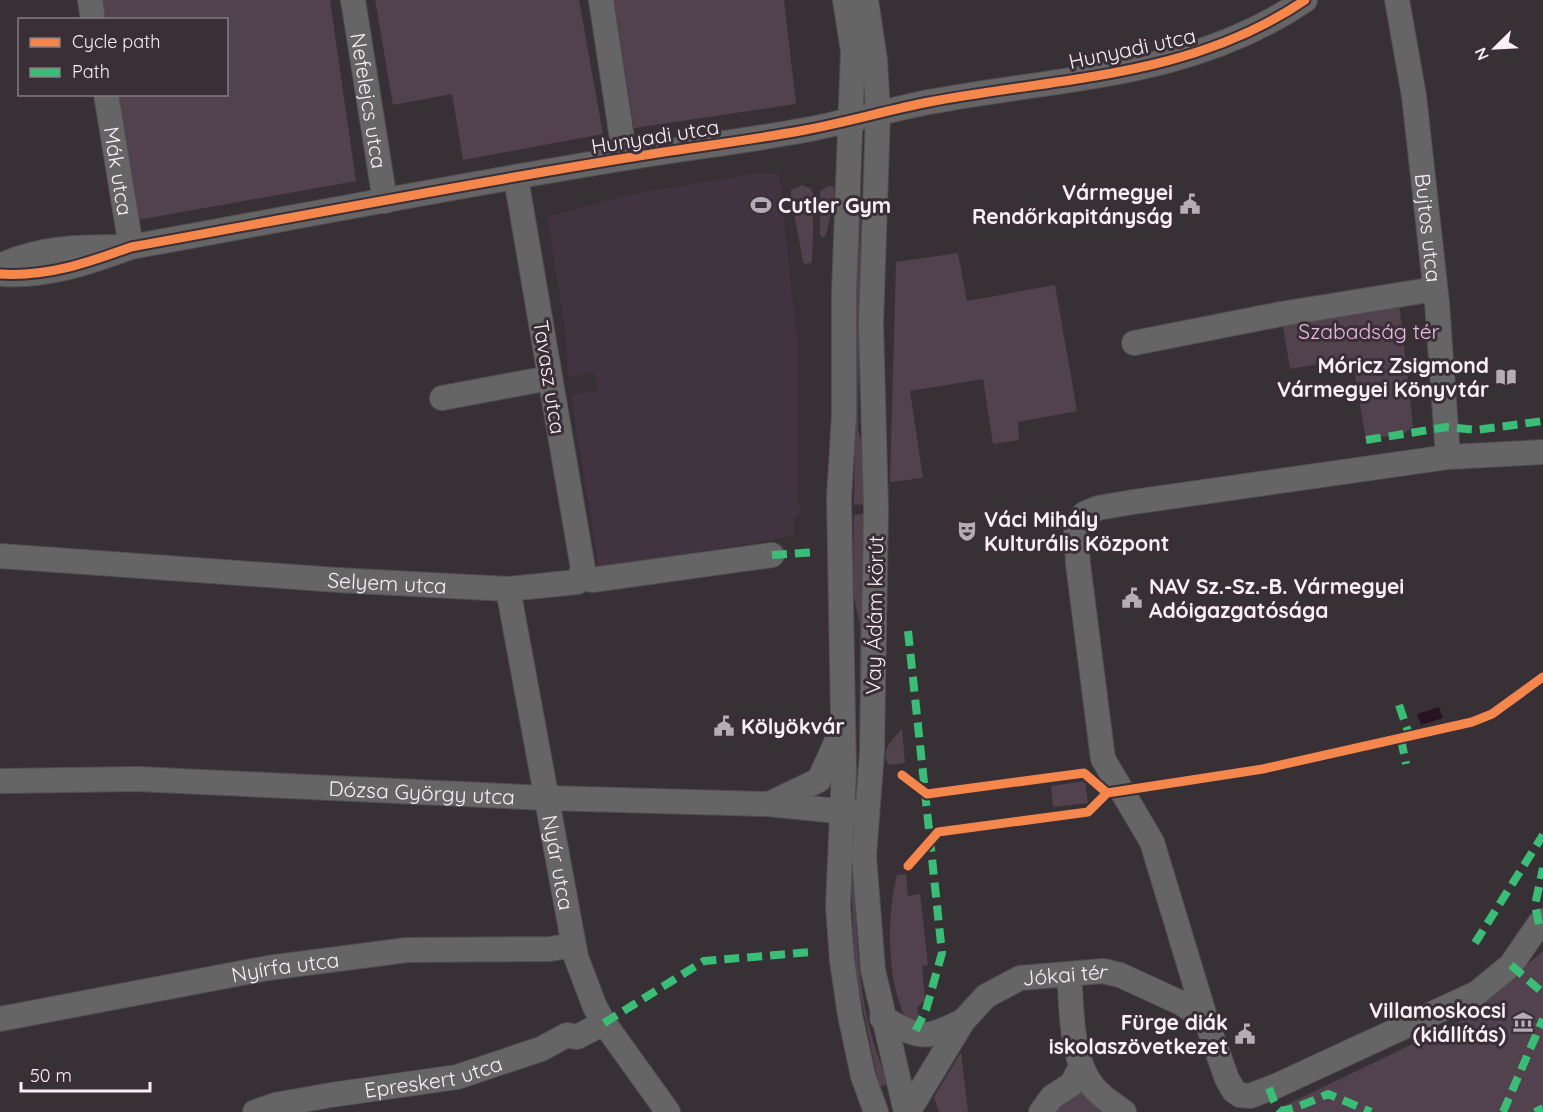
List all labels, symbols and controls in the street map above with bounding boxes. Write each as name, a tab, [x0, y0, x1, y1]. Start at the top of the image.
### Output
legend	[18, 18, 228, 96]
north arrow	[1465, 18, 1525, 78]
street label: Hunyadi utca	[1066, 22, 1198, 74]
text: Cycle path	[72, 30, 160, 53]
street label: Nefelejcs utca	[345, 31, 393, 170]
text: N	[1470, 45, 1493, 64]
text: Path	[72, 60, 110, 83]
street label: Hunyadi utca	[589, 113, 721, 159]
street label: Mák utca	[99, 125, 139, 217]
street label: Bujtos utca	[1410, 172, 1448, 283]
place label: Vármegyei Rendőrkapitányság	[972, 179, 1173, 229]
place label: Cutler Gym	[778, 192, 891, 218]
public building icon: Vármegyei Rendőrkapitányság	[1178, 192, 1202, 216]
sports icon: Cutler Gym	[749, 193, 773, 217]
street label: Tavasz utca	[528, 318, 572, 436]
park label: Szabadság tér	[1298, 318, 1440, 344]
place label: Móricz Zsigmond Vármegyei Könyvtár	[1277, 352, 1489, 402]
library icon: Móricz Zsigmond Vármegyei Könyvtár	[1494, 365, 1518, 389]
place label: Váci Mihály Kulturális Központ	[984, 506, 1169, 556]
theatre icon: Váci Mihály Kulturális Központ	[955, 519, 979, 543]
street label: Vay Ádám körút	[860, 535, 888, 695]
street label: Selyem utca	[327, 566, 447, 599]
place label: NAV Sz.-Sz.-B. Vármegyei Adóigazgatósága	[1149, 573, 1404, 623]
public building icon: NAV Sz.-Sz.-B. Vármegyei Adóigazgatósága	[1120, 586, 1144, 610]
place label: Kölyökvár	[741, 713, 845, 739]
public building icon: Kölyökvár	[712, 714, 736, 738]
street label: Dózsa György utca	[328, 775, 515, 809]
street label: Nyár utca	[537, 813, 580, 912]
street label: Nyírfa utca	[229, 946, 340, 988]
street label: Jókai tér	[1021, 958, 1111, 991]
place label: Villamoskocsi (kiállítás)	[1369, 997, 1506, 1047]
place label: Fürge diák iskolaszövetkezet	[1049, 1009, 1228, 1059]
museum icon: Villamoskocsi (kiállítás)	[1511, 1010, 1535, 1034]
public building icon: Fürge diák iskolaszövetkezet	[1233, 1022, 1257, 1046]
street label: Epreskert utca	[363, 1050, 505, 1103]
scale bar	[21, 1055, 150, 1093]
text: 50 m	[30, 1064, 72, 1087]

